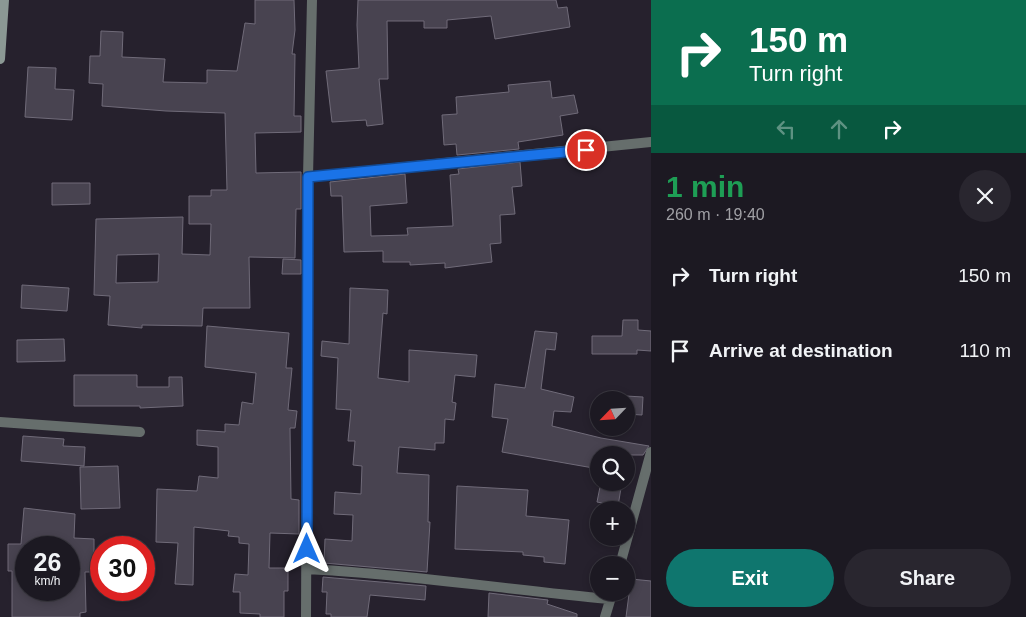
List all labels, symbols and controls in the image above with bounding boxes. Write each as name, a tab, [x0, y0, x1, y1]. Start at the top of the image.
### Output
icon: right	[666, 20, 731, 85]
text: 150 m	[749, 20, 848, 59]
text: Turn right	[749, 61, 842, 86]
icon: left	[772, 115, 800, 143]
icon: ahead	[825, 115, 853, 143]
icon: right	[878, 115, 906, 143]
pin	[565, 129, 607, 171]
icon: arrive	[572, 136, 600, 164]
text: 1 min	[666, 170, 744, 203]
button: close	[959, 170, 1011, 222]
text: 260 m · 19:40	[666, 206, 765, 223]
icon: right	[666, 262, 694, 290]
text: Turn right	[709, 265, 797, 286]
text: 150 m	[958, 265, 1011, 286]
icon: arrive	[666, 337, 694, 365]
text: Arrive at destination	[709, 340, 893, 361]
text: 110 m	[960, 340, 1011, 361]
north arrow	[590, 391, 635, 436]
map controls	[590, 391, 635, 601]
button: search	[590, 446, 635, 491]
button: +	[590, 501, 635, 546]
position arrow	[280, 522, 332, 574]
speed limit sign: 30	[90, 536, 155, 601]
text: 26	[34, 548, 61, 576]
button: Exit	[666, 549, 834, 607]
button: Share	[844, 549, 1011, 607]
button: −	[590, 556, 635, 601]
text: km/h	[34, 574, 61, 588]

